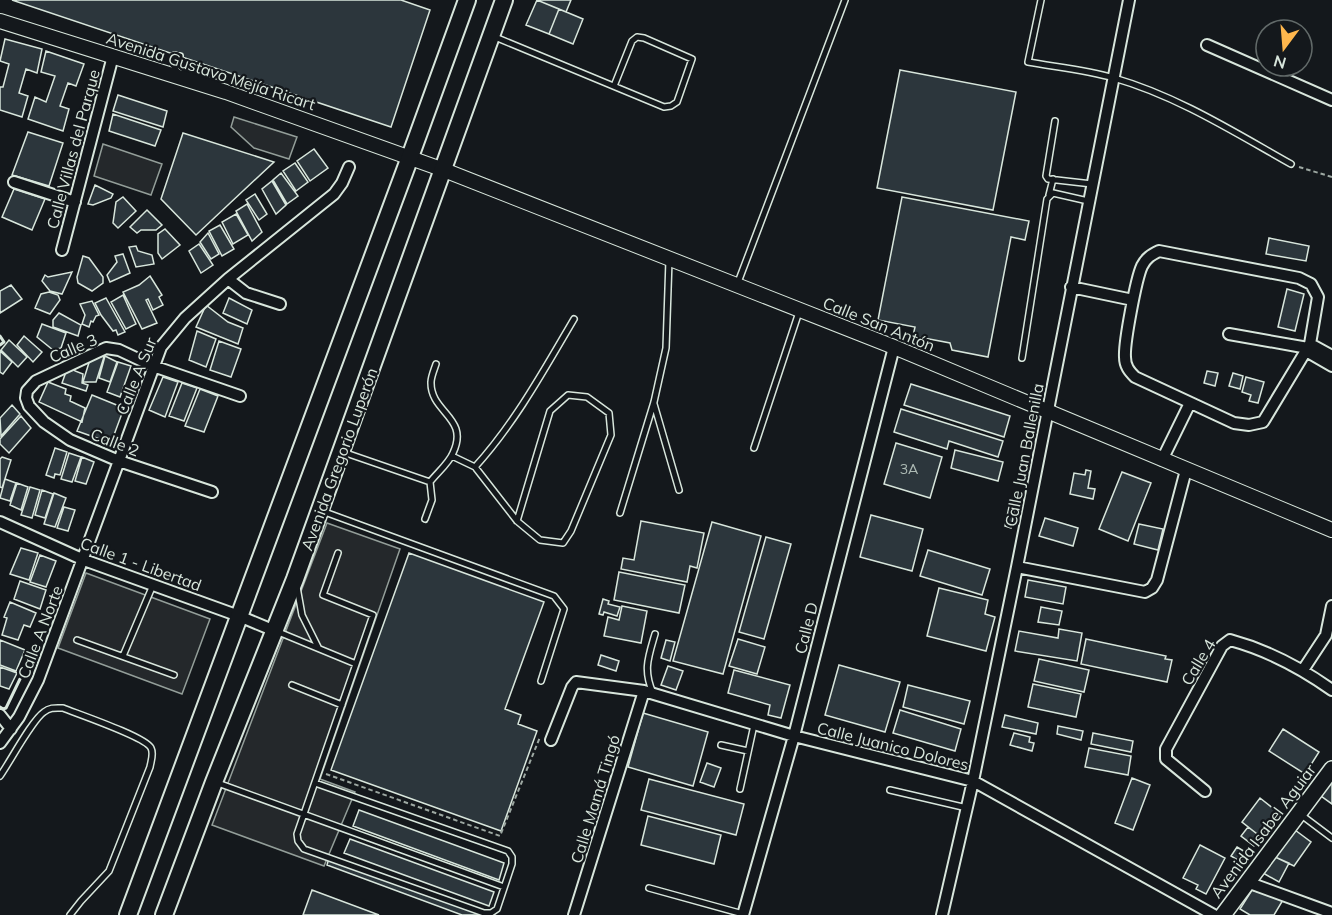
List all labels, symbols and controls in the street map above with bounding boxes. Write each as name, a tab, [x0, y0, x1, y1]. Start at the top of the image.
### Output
north arrow	[1254, 18, 1314, 78]
street label: Avenida Gustavo Mejía Ricart	[104, 28, 318, 114]
text: N	[1271, 51, 1288, 74]
street label: Calle Villas del Parque	[42, 67, 104, 231]
street label: Calle San Antón	[820, 292, 938, 356]
street label: Calle 3	[46, 329, 100, 367]
street label: Calle A Sur	[111, 334, 161, 418]
street label: Avenida Gregorio Luperón	[297, 365, 381, 553]
street label: Calle Juan Ballenilla	[1000, 382, 1048, 528]
street label: Calle 2	[88, 424, 142, 460]
house number: 3A	[900, 460, 919, 478]
street label: Calle 1 - Libertad	[78, 533, 204, 595]
street label: Calle A Norte	[13, 583, 67, 681]
street label: Calle D	[790, 600, 822, 656]
street label: Calle 4	[1176, 635, 1220, 689]
street label: Calle Juanico Dolores	[815, 717, 971, 775]
street label: Calle Mamá Tingó	[566, 732, 624, 866]
street label: Avenida Isabel Aguiar	[1206, 760, 1320, 902]

